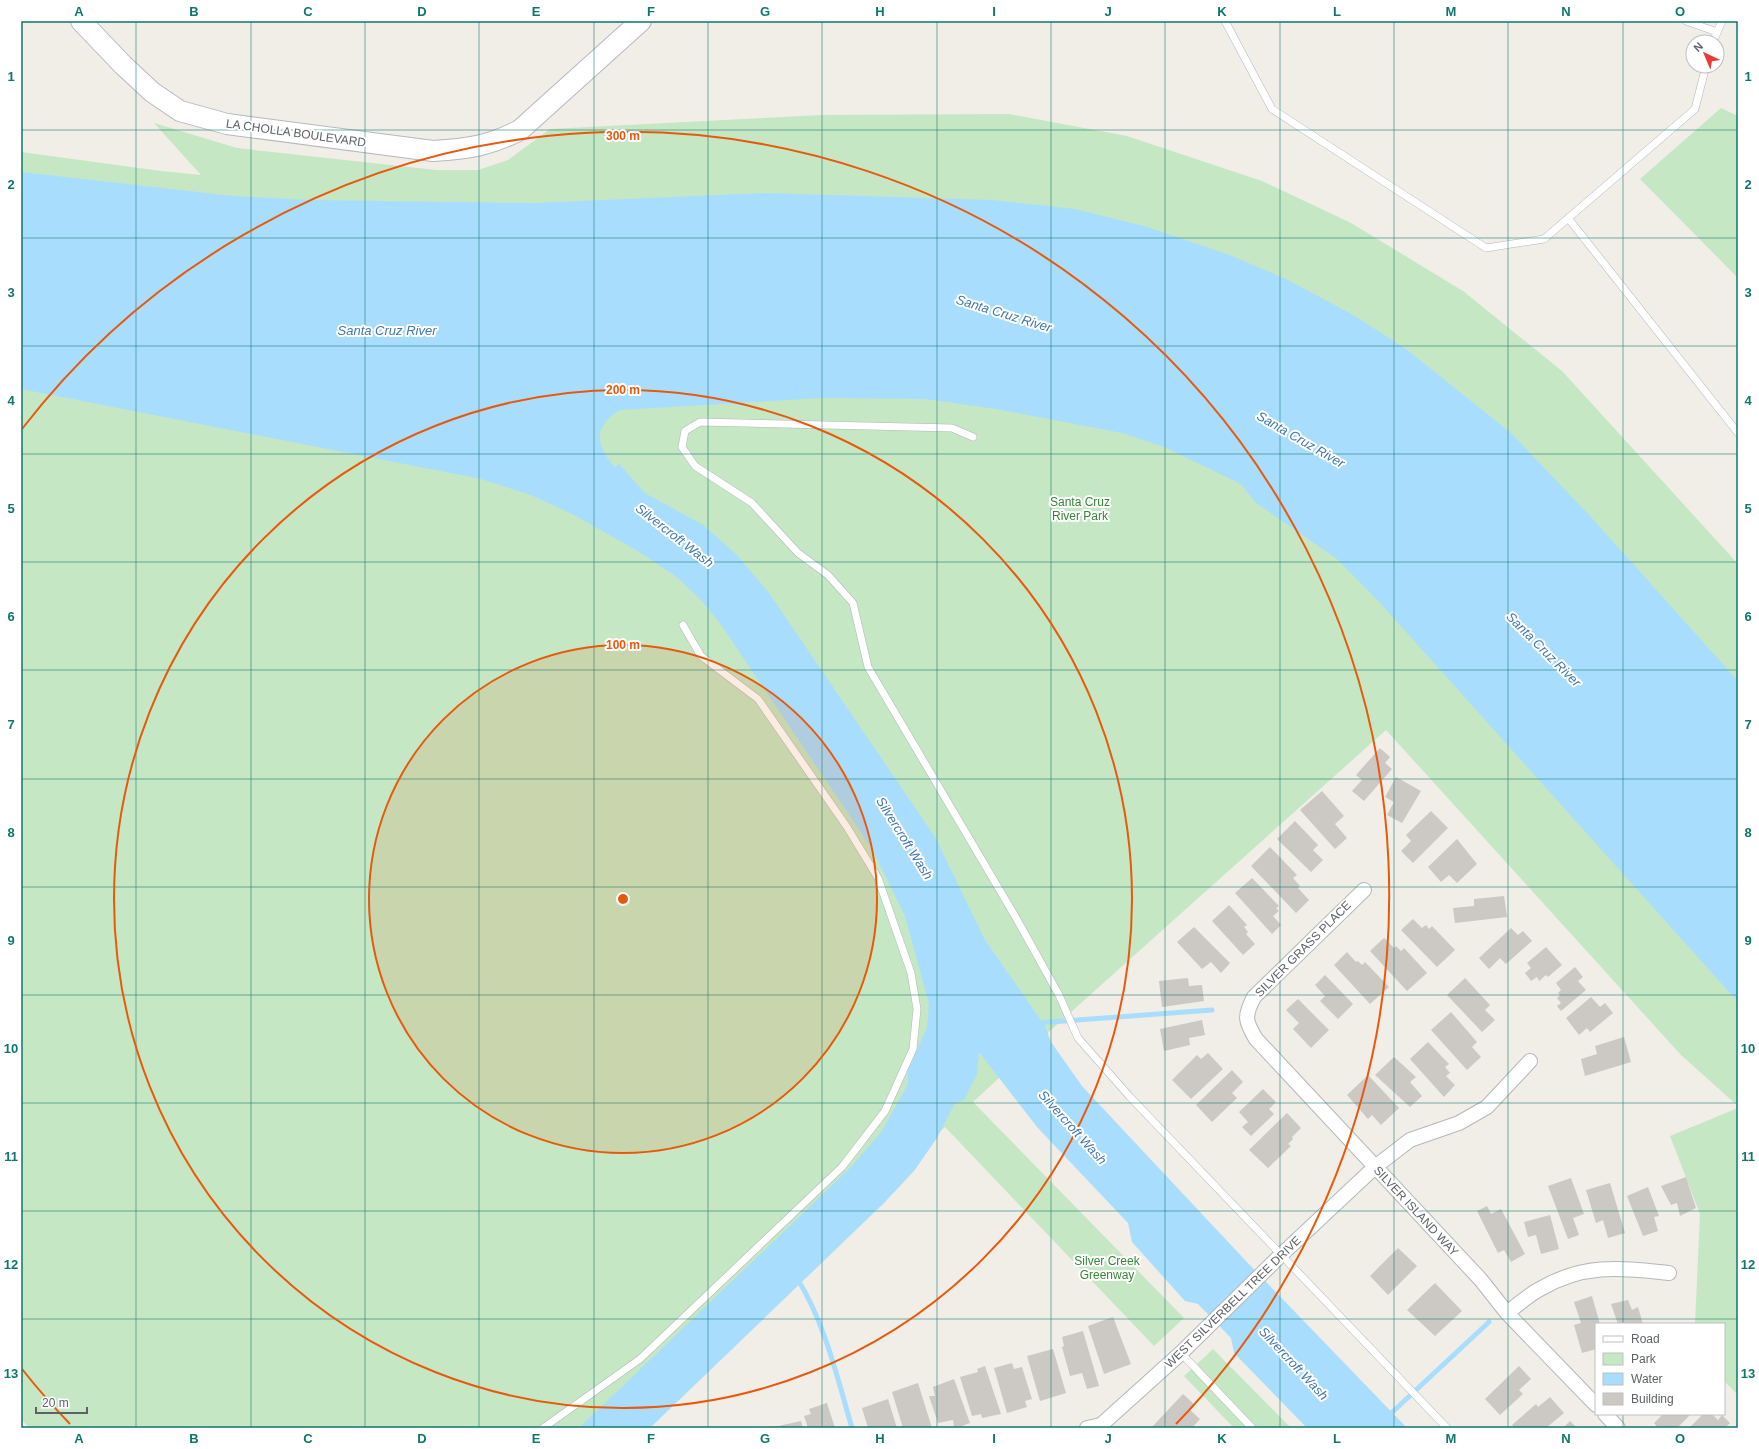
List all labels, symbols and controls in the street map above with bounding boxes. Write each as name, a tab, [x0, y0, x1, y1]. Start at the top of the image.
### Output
text: A	[74, 4, 84, 19]
text: B	[189, 4, 199, 19]
text: C	[303, 4, 313, 19]
text: D	[417, 4, 427, 19]
text: E	[532, 4, 541, 19]
text: F	[647, 4, 655, 19]
text: G	[760, 4, 770, 19]
text: H	[875, 4, 885, 19]
text: I	[992, 4, 996, 19]
text: J	[1104, 4, 1112, 19]
text: K	[1217, 4, 1227, 19]
text: L	[1333, 4, 1341, 19]
text: M	[1446, 4, 1456, 19]
text: N	[1561, 4, 1571, 19]
text: O	[1675, 4, 1685, 19]
north arrow	[1685, 34, 1725, 74]
text: N	[1691, 40, 1705, 54]
text: 1	[7, 69, 15, 84]
text: 1	[1744, 69, 1752, 84]
street label: LA CHOLLA BOULEVARD	[225, 116, 367, 150]
text: 300 m	[606, 129, 640, 143]
text: 2	[7, 177, 15, 192]
text: 2	[1744, 177, 1752, 192]
text: 3	[7, 285, 15, 300]
text: 3	[1744, 285, 1752, 300]
water label: Santa Cruz River	[954, 292, 1054, 335]
water label: Santa Cruz River	[338, 323, 437, 338]
text: 200 m	[606, 383, 640, 397]
text: 4	[7, 393, 15, 408]
text: 4	[1744, 393, 1752, 408]
water label: Santa Cruz River	[1254, 408, 1348, 471]
park label: Santa Cruz River Park	[1050, 495, 1110, 523]
water label: Silvercroft Wash	[633, 500, 717, 570]
text: 5	[7, 501, 15, 516]
text: 5	[1744, 501, 1752, 516]
text: 6	[7, 609, 15, 624]
water label: Santa Cruz River	[1503, 609, 1584, 690]
text: 6	[1744, 609, 1752, 624]
text: 100 m	[606, 638, 640, 652]
text: 7	[7, 717, 15, 732]
text: 7	[1744, 717, 1752, 732]
water label: Silvercroft Wash	[873, 794, 936, 882]
text: 8	[7, 825, 15, 840]
text: 8	[1744, 825, 1752, 840]
centre of rings	[616, 892, 630, 906]
street label: SILVER GRASS PLACE	[1252, 898, 1354, 1000]
text: 9	[7, 933, 15, 948]
text: 9	[1744, 933, 1752, 948]
text: 10	[4, 1041, 18, 1056]
text: 10	[1741, 1041, 1755, 1056]
water label: Silvercroft Wash	[1035, 1087, 1110, 1167]
text: 11	[4, 1149, 18, 1164]
text: 11	[1741, 1149, 1755, 1164]
street label: SILVER ISLAND WAY	[1371, 1163, 1461, 1259]
street label: WEST SILVERBELL TREE DRIVE	[1162, 1233, 1304, 1371]
park label: Silver Creek Greenway	[1074, 1254, 1141, 1282]
text: 12	[4, 1257, 18, 1272]
text: 12	[1741, 1257, 1755, 1272]
legend	[1595, 1323, 1725, 1415]
water label: Silvercroft Wash	[1256, 1324, 1331, 1403]
text: Road	[1631, 1332, 1660, 1346]
text: Park	[1631, 1352, 1657, 1366]
text: 13	[4, 1366, 18, 1381]
text: 13	[1741, 1366, 1755, 1381]
text: Water	[1631, 1372, 1663, 1386]
scale bar	[36, 1389, 87, 1415]
text: Building	[1631, 1392, 1674, 1406]
text: 20 m	[42, 1396, 69, 1410]
text: A	[74, 1431, 84, 1446]
text: B	[189, 1431, 199, 1446]
text: C	[303, 1431, 313, 1446]
text: D	[417, 1431, 427, 1446]
text: E	[532, 1431, 541, 1446]
text: F	[647, 1431, 655, 1446]
text: G	[760, 1431, 770, 1446]
text: H	[875, 1431, 885, 1446]
text: I	[992, 1431, 996, 1446]
text: J	[1104, 1431, 1112, 1446]
text: K	[1217, 1431, 1227, 1446]
text: L	[1333, 1431, 1341, 1446]
text: M	[1446, 1431, 1456, 1446]
text: N	[1561, 1431, 1571, 1446]
text: O	[1675, 1431, 1685, 1446]

